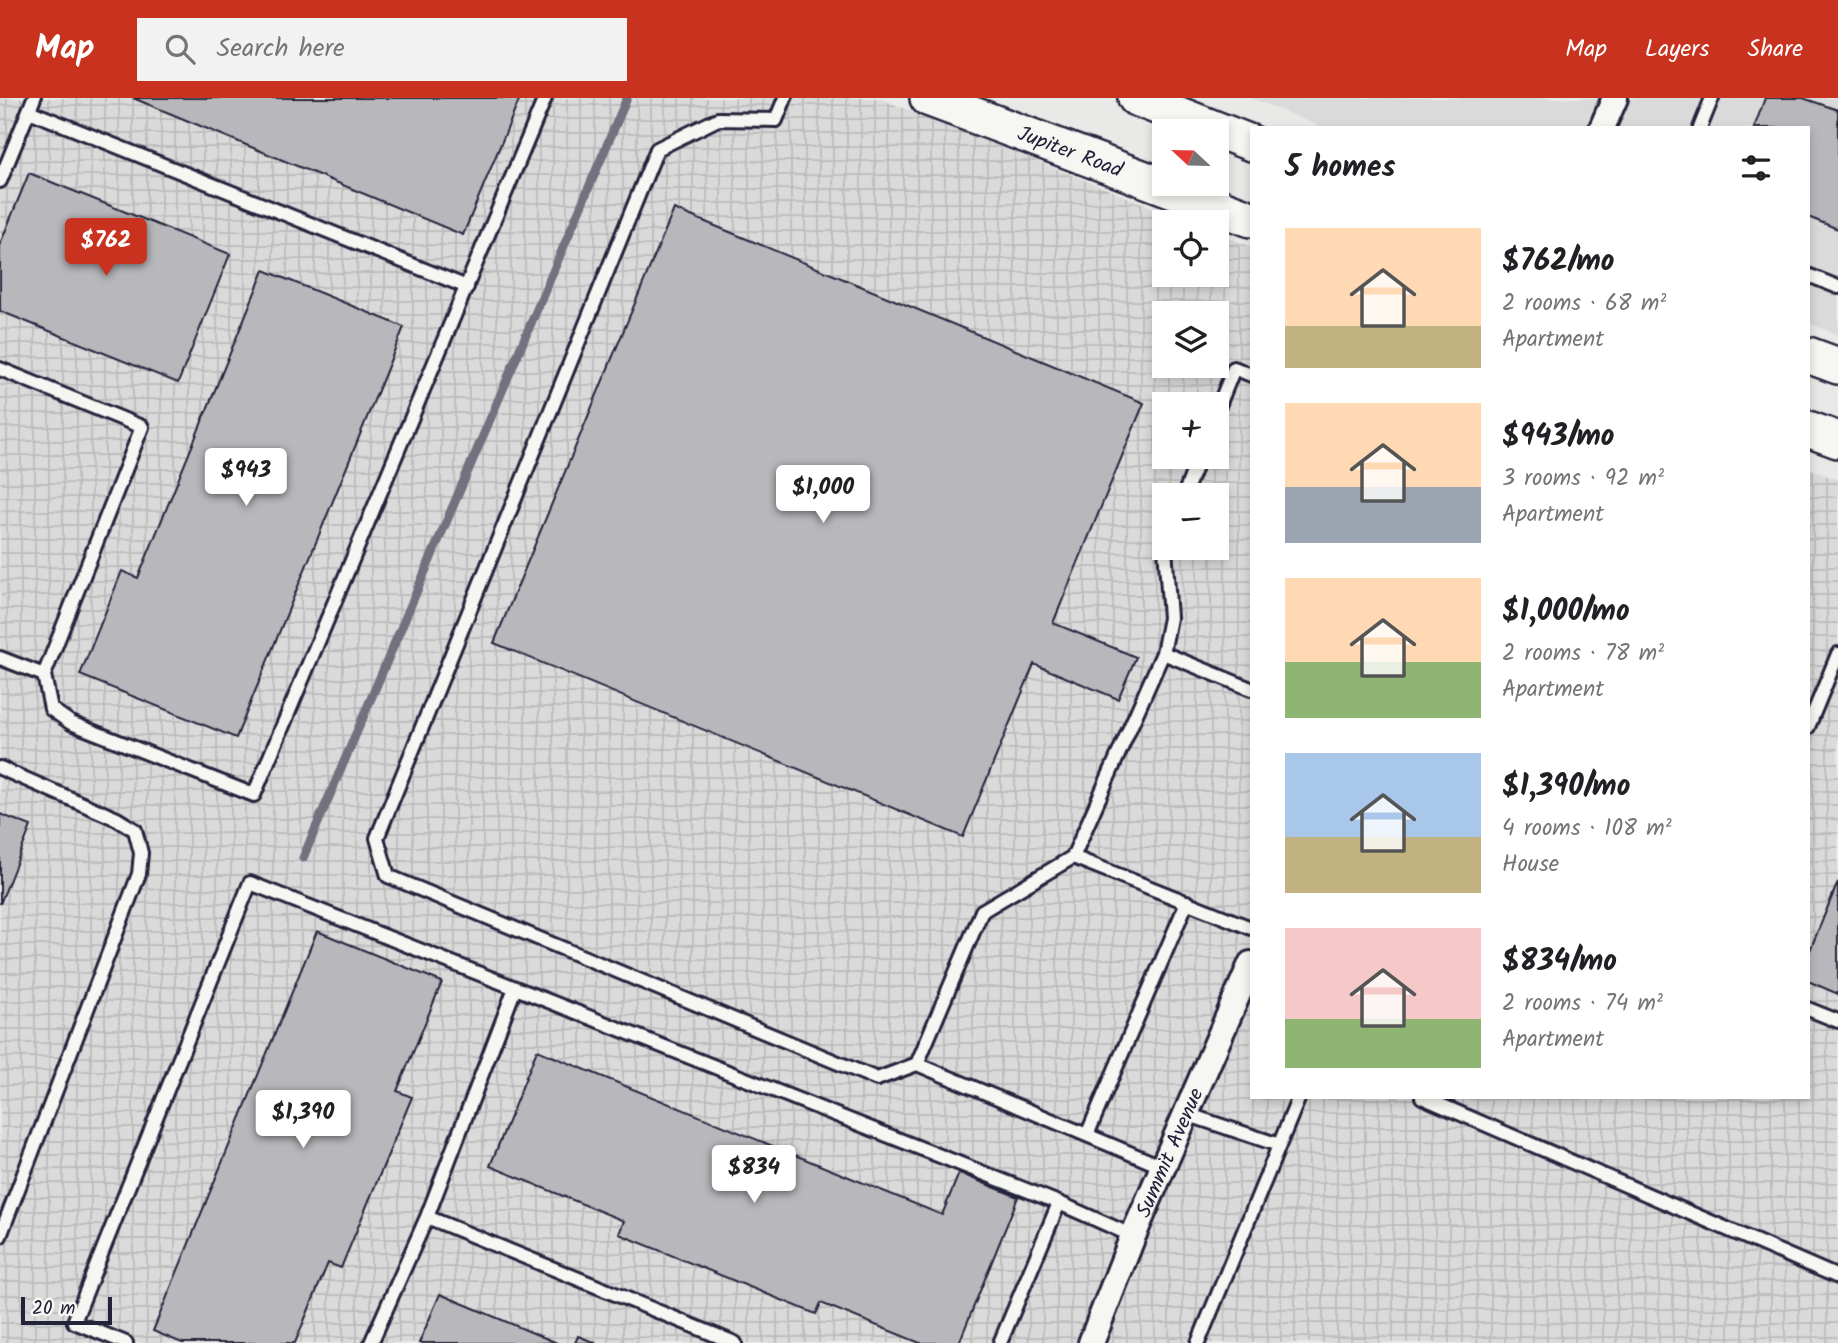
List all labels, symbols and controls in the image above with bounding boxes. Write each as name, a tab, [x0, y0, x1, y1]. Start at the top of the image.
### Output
search box	[137, 18, 627, 81]
text: Map	[35, 23, 95, 76]
text: Search here	[217, 28, 345, 70]
icon: search	[161, 30, 199, 68]
text: Map	[1565, 30, 1607, 69]
text: Layers	[1645, 30, 1709, 69]
text: Share	[1747, 30, 1803, 69]
street label: Jupiter Road	[1012, 118, 1128, 188]
north arrow	[1152, 119, 1228, 196]
map controls	[1152, 119, 1229, 560]
text: 5 homes	[1285, 144, 1396, 192]
icon: filters	[1737, 149, 1775, 187]
button: locate	[1152, 210, 1229, 287]
pin: $762	[65, 218, 147, 278]
text: $762	[81, 223, 131, 259]
text: $762/mo	[1502, 238, 1614, 286]
icon: home	[1341, 256, 1425, 340]
text: 2 rooms · 68 m²	[1502, 286, 1666, 322]
button: layers	[1152, 301, 1229, 378]
text: Apartment	[1502, 322, 1604, 358]
button: +	[1152, 392, 1229, 469]
text: $943/mo	[1502, 413, 1614, 461]
icon: home	[1341, 431, 1425, 515]
pin: $943	[205, 448, 287, 508]
text: $943	[221, 453, 271, 489]
text: 3 rooms · 92 m²	[1502, 461, 1664, 497]
pin: $1,000	[766, 466, 880, 525]
text: $1,000	[792, 470, 854, 506]
button: −	[1152, 483, 1229, 560]
text: Apartment	[1502, 497, 1604, 533]
text: $1,000/mo	[1502, 588, 1630, 636]
icon: home	[1341, 606, 1425, 690]
text: 2 rooms · 78 m²	[1502, 636, 1664, 672]
text: Apartment	[1502, 672, 1604, 708]
text: $1,390/mo	[1502, 763, 1630, 811]
icon: home	[1341, 781, 1425, 865]
text: 4 rooms · 108 m²	[1502, 811, 1672, 847]
text: House	[1502, 847, 1559, 883]
text: $834/mo	[1502, 938, 1617, 986]
icon: home	[1341, 956, 1425, 1040]
text: 2 rooms · 74 m²	[1502, 986, 1663, 1022]
text: Apartment	[1502, 1022, 1604, 1058]
street label: Summit Avenue	[1128, 1083, 1213, 1223]
pin: $1,390	[246, 1090, 360, 1150]
text: $1,390	[272, 1095, 334, 1131]
pin: $834	[713, 1146, 795, 1205]
text: $834	[728, 1150, 780, 1186]
scale bar	[21, 1294, 112, 1326]
text: 20 m	[32, 1294, 75, 1324]

